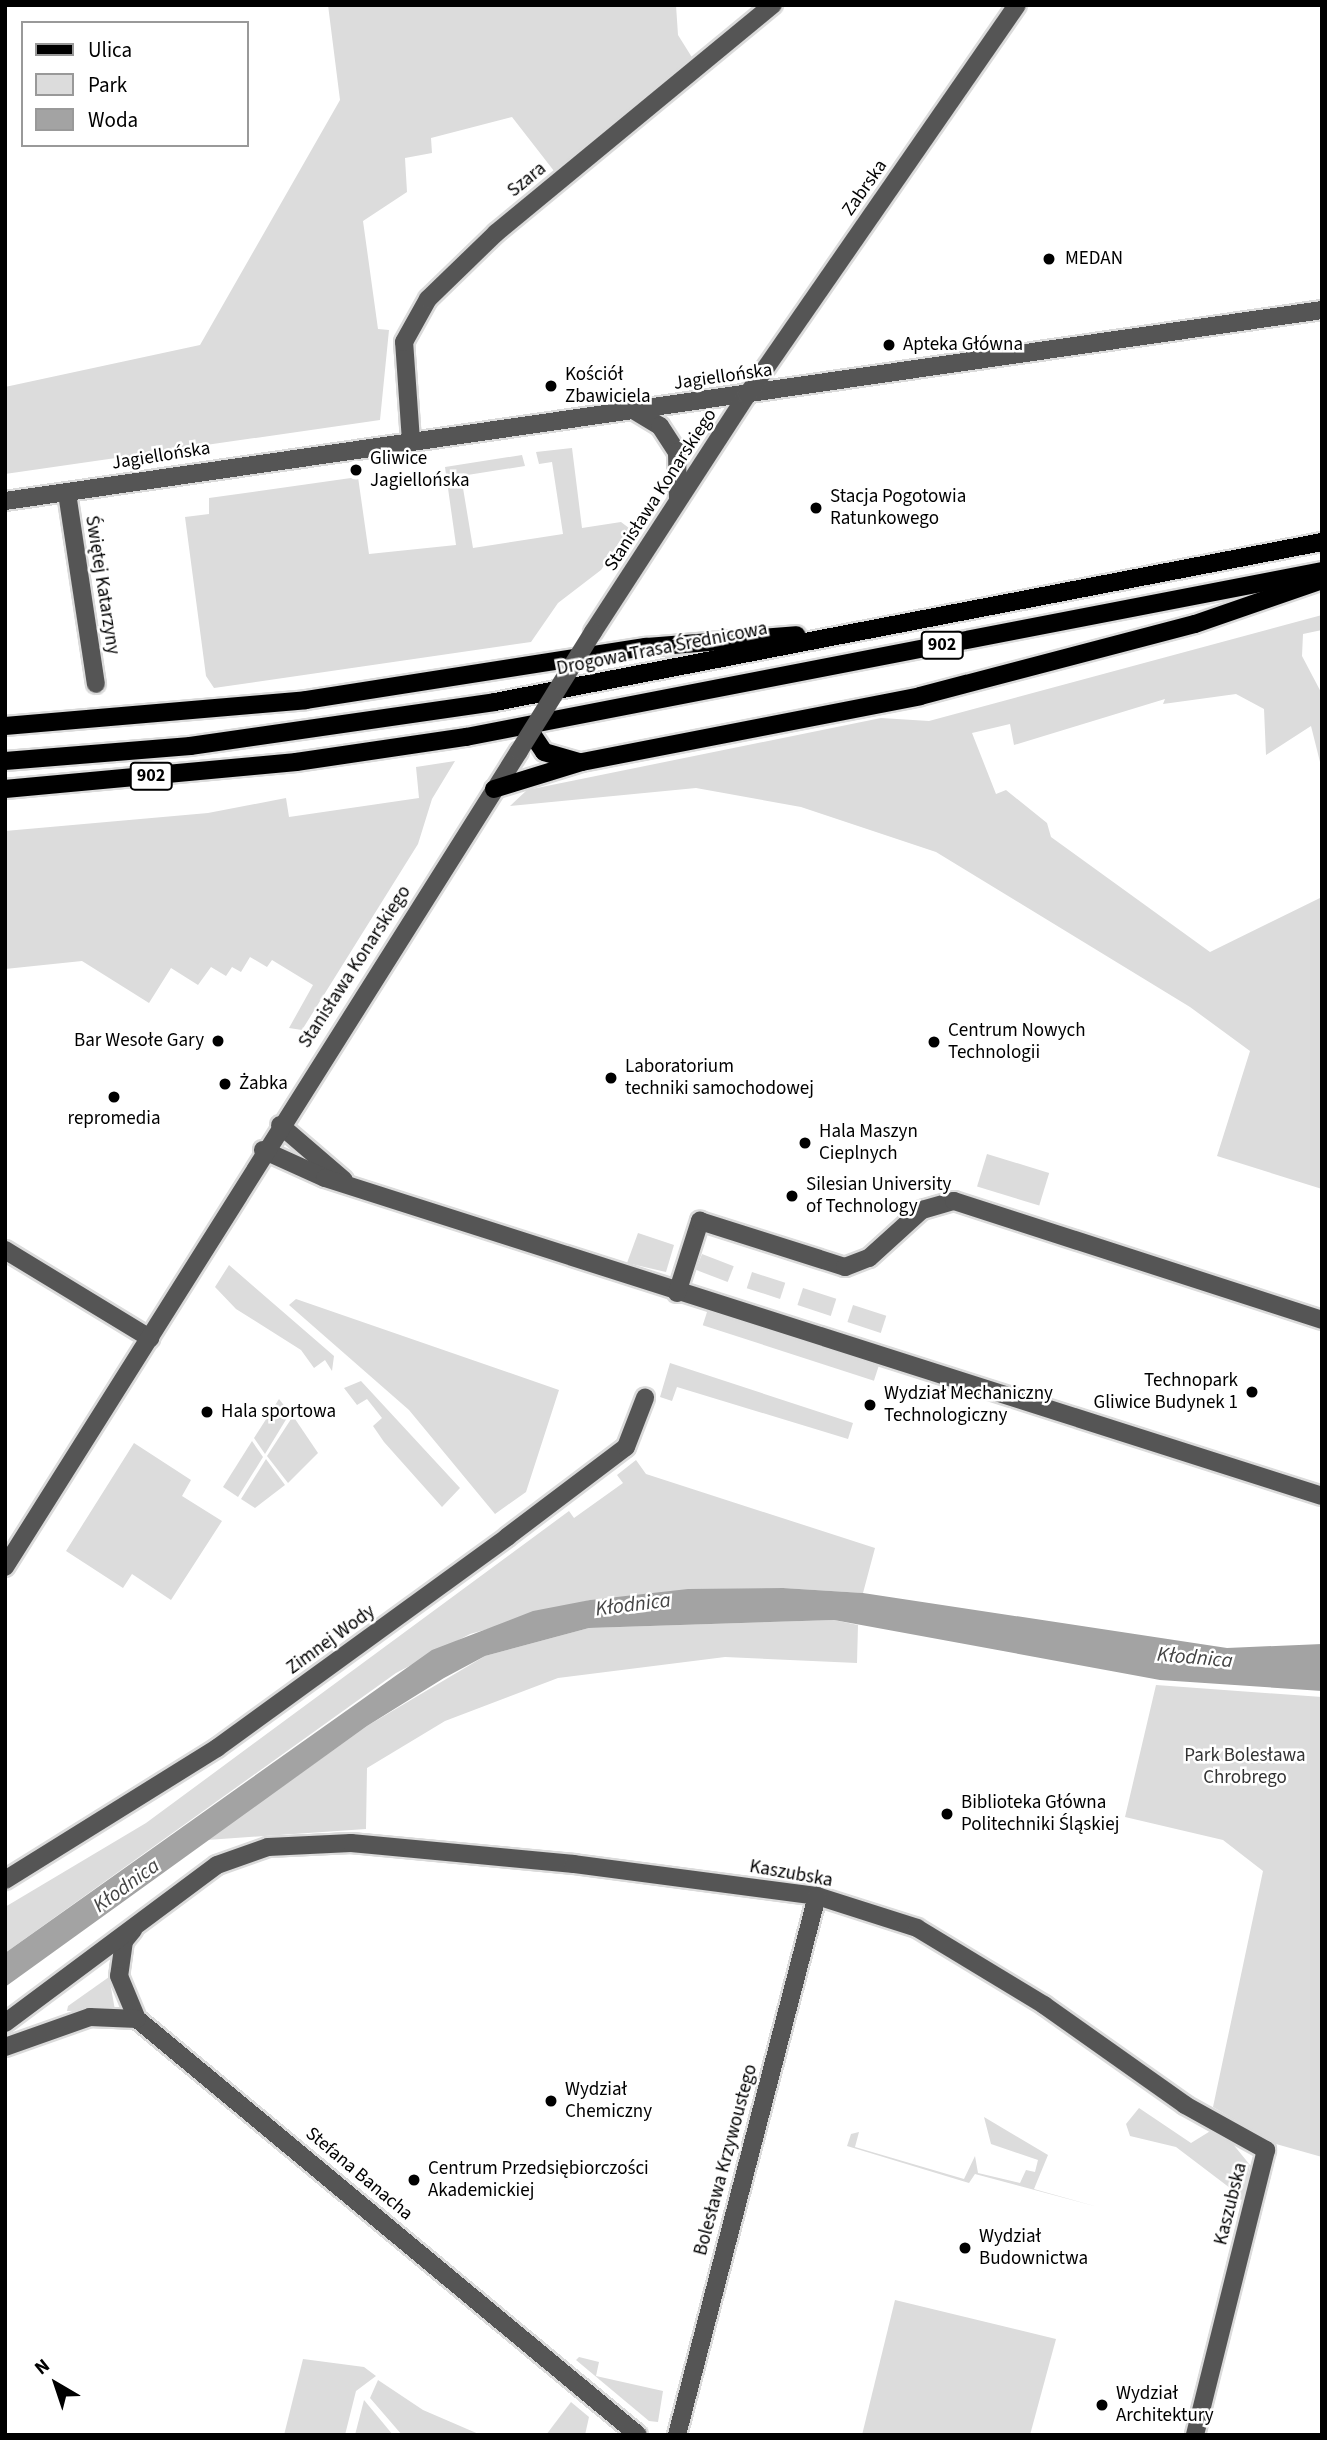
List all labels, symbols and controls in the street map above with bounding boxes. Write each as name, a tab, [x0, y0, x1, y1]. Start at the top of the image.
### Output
legend	[21, 21, 248, 147]
text: Ulica	[88, 35, 132, 65]
text: Park	[88, 70, 127, 100]
text: Woda	[88, 105, 138, 135]
street label: Zabrska	[838, 156, 892, 220]
street label: Szara	[503, 158, 551, 202]
place label: MEDAN	[1065, 248, 1123, 270]
marker: MEDAN	[1039, 249, 1059, 269]
place label: Apteka Główna	[903, 334, 1023, 356]
marker: Apteka Główna	[881, 337, 897, 353]
street label: Jagiellońska	[672, 359, 774, 395]
place label: Kościół Zbawiciela	[565, 364, 651, 408]
marker: Kościół Zbawiciela	[543, 378, 559, 394]
street label: Stanisława Konarskiego	[600, 405, 722, 575]
street label: Jagiellońska	[110, 437, 212, 475]
place label: Gliwice Jagiellońska	[370, 448, 469, 492]
marker: Gliwice Jagiellońska	[348, 462, 364, 478]
place label: Stacja Pogotowia Ratunkowego	[830, 486, 966, 530]
marker: Stacja Pogotowia Ratunkowego	[808, 500, 824, 516]
street label: Świętej Katarzyny	[80, 514, 124, 656]
street label: Drogowa Trasa Średnicowa	[555, 617, 769, 681]
road number: 902	[919, 630, 965, 660]
road number: 902	[128, 762, 174, 790]
street label: Stanisława Konarskiego	[294, 882, 416, 1052]
place label: Centrum Nowych Technologii	[948, 1020, 1086, 1064]
place label: Bar Wesołe Gary	[74, 1030, 204, 1052]
marker: Bar Wesołe Gary	[210, 1033, 226, 1049]
marker: Centrum Nowych Technologii	[926, 1034, 942, 1050]
place label: Laboratorium techniki samochodowej	[625, 1056, 814, 1100]
marker: Laboratorium techniki samochodowej	[603, 1070, 619, 1086]
place label: Żabka	[239, 1073, 288, 1095]
marker: Żabka	[217, 1076, 233, 1092]
marker: repromedia	[106, 1089, 122, 1105]
place label: repromedia	[67, 1108, 161, 1130]
place label: Hala Maszyn Cieplnych	[819, 1121, 918, 1165]
marker: Hala Maszyn Cieplnych	[797, 1135, 813, 1151]
place label: Silesian University of Technology	[806, 1174, 951, 1218]
marker: Silesian University of Technology	[784, 1188, 800, 1204]
place label: Technopark Gliwice Budynek 1	[1094, 1370, 1238, 1414]
place label: Wydział Mechaniczny Technologiczny	[884, 1383, 1053, 1427]
marker: Technopark Gliwice Budynek 1	[1244, 1384, 1260, 1400]
marker: Wydział Mechaniczny Technologiczny	[862, 1397, 878, 1413]
place label: Hala sportowa	[221, 1401, 336, 1423]
marker: Hala sportowa	[199, 1404, 215, 1420]
water label: Kłodnica	[594, 1587, 672, 1621]
street label: Zimnej Wody	[282, 1600, 380, 1680]
water label: Kłodnica	[1156, 1641, 1234, 1673]
park label: Park Bolesława Chrobrego	[1184, 1745, 1306, 1789]
place label: Biblioteka Główna Politechniki Śląskiej	[961, 1792, 1119, 1836]
marker: Biblioteka Główna Politechniki Śląskiej	[939, 1806, 955, 1822]
water label: Kłodnica	[88, 1853, 164, 1917]
street label: Kaszubska	[748, 1855, 834, 1893]
street label: Bolesława Krzywoustego	[689, 2062, 763, 2258]
place label: Wydział Chemiczny	[565, 2079, 652, 2123]
marker: Wydział Chemiczny	[543, 2093, 559, 2109]
street label: Stefana Banacha	[301, 2123, 417, 2225]
place label: Centrum Przedsiębiorczości Akademickiej	[428, 2158, 649, 2202]
street label: Kaszubska	[1210, 2161, 1252, 2247]
marker: Centrum Przedsiębiorczości Akademickiej	[406, 2172, 422, 2188]
place label: Wydział Budownictwa	[979, 2226, 1088, 2270]
marker: Wydział Budownictwa	[957, 2240, 973, 2256]
north arrow	[21, 2349, 91, 2419]
text: N	[29, 2353, 56, 2382]
place label: Wydział Architektury	[1116, 2383, 1214, 2427]
marker: Wydział Architektury	[1094, 2397, 1110, 2413]

